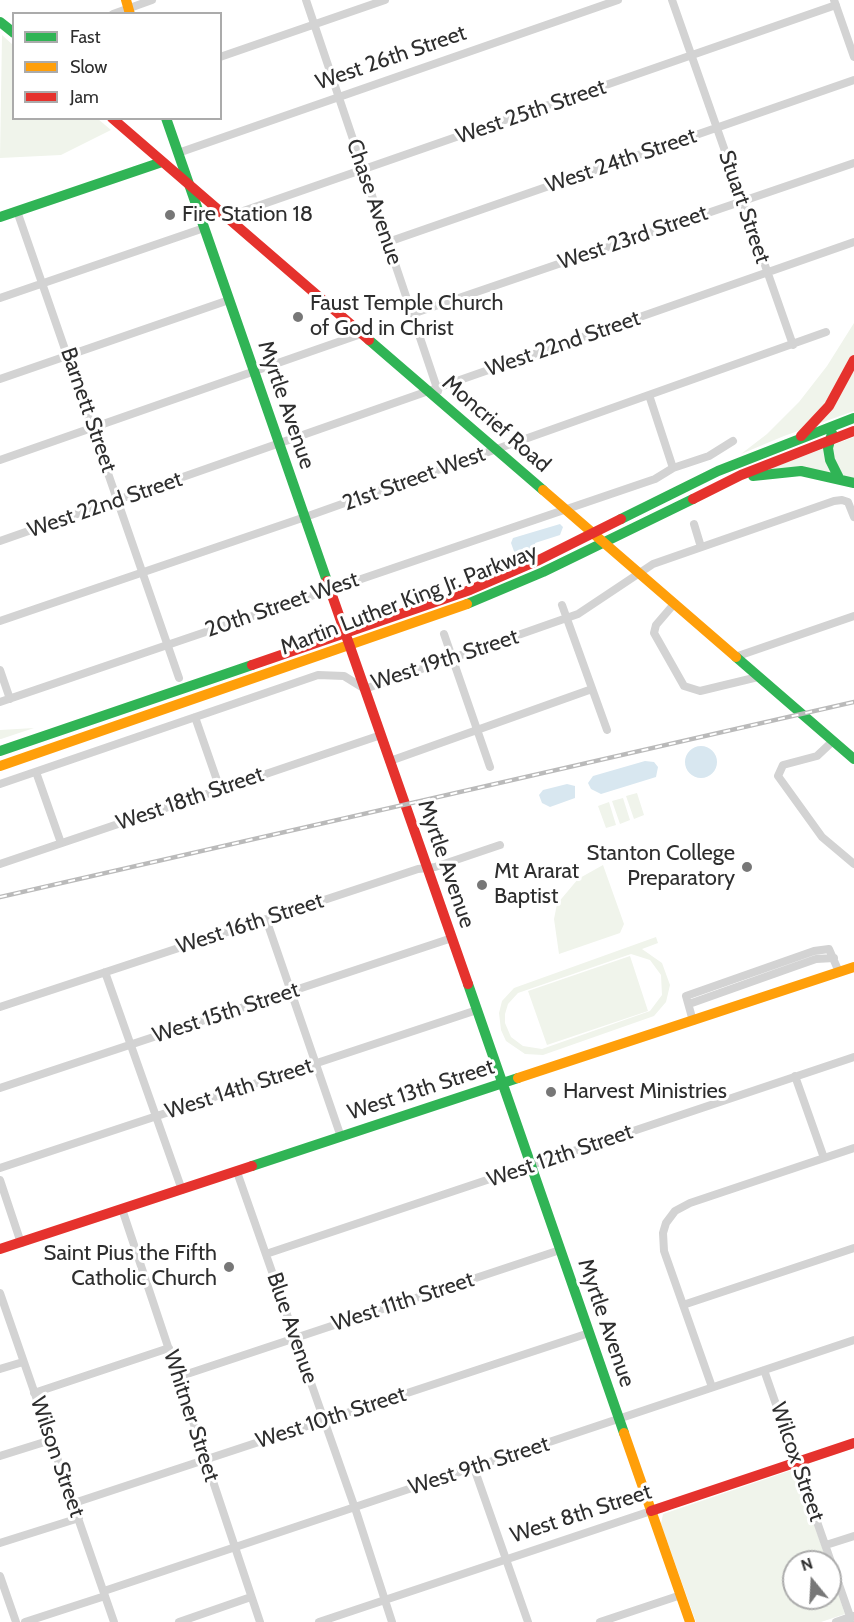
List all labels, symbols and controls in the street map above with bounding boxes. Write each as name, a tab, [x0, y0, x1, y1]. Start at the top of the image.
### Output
legend	[12, 12, 222, 120]
street label: West 26th Street	[312, 20, 470, 96]
text: Fast	[70, 26, 101, 48]
text: Slow	[70, 56, 107, 78]
street label: West 25th Street	[453, 74, 609, 150]
text: Jam	[70, 86, 99, 108]
street label: West 24th Street	[542, 123, 700, 199]
street label: Chase Avenue	[340, 136, 408, 268]
street label: Stuart Street	[712, 147, 776, 267]
street label: West 23rd Street	[555, 200, 711, 276]
place label: Fire Station 18	[182, 202, 313, 228]
marker: Fire Station 18	[163, 208, 177, 222]
place label: Faust Temple Church of God in Christ	[310, 291, 503, 342]
street label: West 22nd Street	[482, 305, 644, 383]
marker: Faust Temple Church of God in Christ	[291, 310, 305, 324]
street label: Myrtle Avenue	[252, 337, 320, 473]
street label: Barnett Street	[54, 344, 122, 476]
street label: Moncrief Road	[436, 370, 556, 478]
street label: 21st Street West	[339, 441, 489, 517]
street label: West 22nd Street	[24, 466, 186, 544]
street label: Martin Luther King Jr. Parkway	[277, 539, 541, 661]
street label: 20th Street West	[202, 566, 362, 644]
street label: West 19th Street	[368, 624, 522, 696]
street label: West 18th Street	[113, 761, 267, 837]
street label: Myrtle Avenue	[412, 796, 480, 932]
place label: Stanton College Preparatory	[587, 841, 735, 892]
place label: Mt Ararat Baptist	[494, 859, 579, 910]
marker: Stanton College Preparatory	[740, 860, 754, 874]
marker: Mt Ararat Baptist	[475, 878, 489, 892]
street label: West 16th Street	[173, 888, 327, 960]
street label: West 15th Street	[149, 977, 303, 1049]
street label: West 14th Street	[162, 1053, 316, 1125]
street label: West 13th Street	[344, 1054, 498, 1126]
place label: Harvest Ministries	[563, 1079, 727, 1105]
marker: Harvest Ministries	[544, 1085, 558, 1099]
street label: West 12th Street	[484, 1119, 636, 1193]
place label: Saint Pius the Fifth Catholic Church	[44, 1241, 217, 1292]
street label: Myrtle Avenue	[572, 1255, 640, 1391]
marker: Saint Pius the Fifth Catholic Church	[222, 1260, 236, 1274]
street label: West 11th Street	[329, 1267, 477, 1337]
street label: Blue Avenue	[261, 1269, 323, 1387]
street label: Whitner Street	[157, 1347, 225, 1485]
street label: West 10th Street	[253, 1381, 409, 1455]
street label: Wilson Street	[24, 1393, 90, 1521]
street label: Wilcox Street	[764, 1399, 830, 1525]
street label: West 9th Street	[405, 1431, 553, 1501]
street label: West 8th Street	[507, 1479, 655, 1549]
north arrow	[782, 1550, 842, 1610]
text: N	[799, 1554, 815, 1575]

